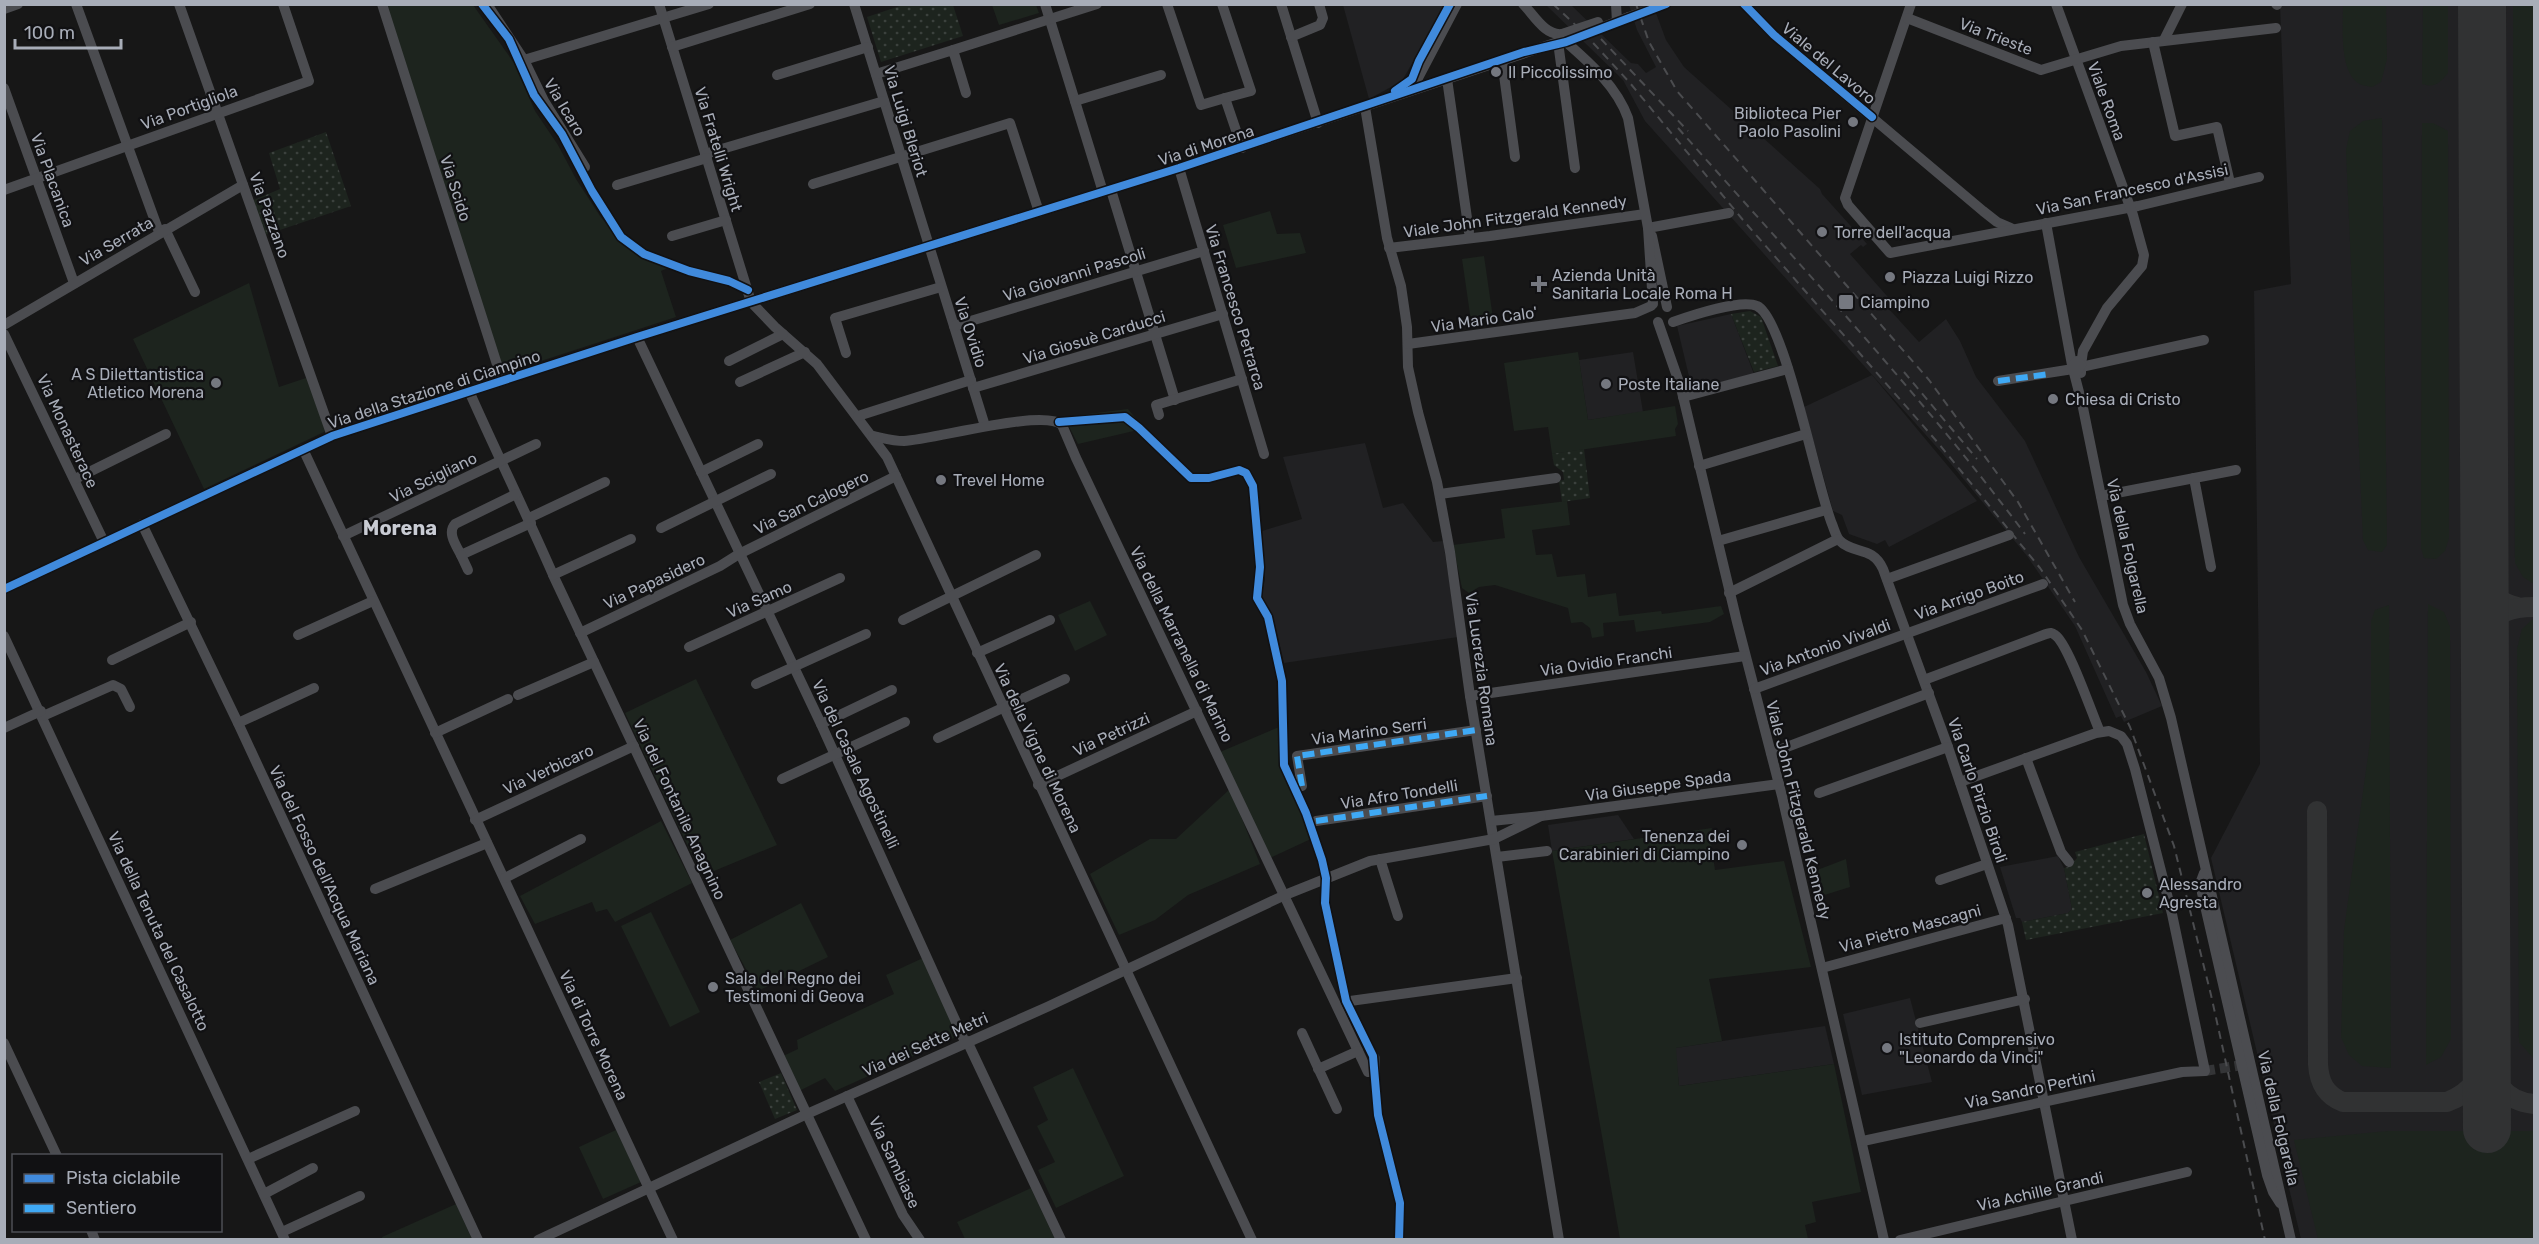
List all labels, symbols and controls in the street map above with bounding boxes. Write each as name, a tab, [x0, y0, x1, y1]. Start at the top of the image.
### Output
scale bar	[15, 12, 122, 50]
street label: Via Trieste	[1957, 14, 2035, 59]
street label: Viale del Lavoro	[1778, 19, 1879, 108]
text: 100 m	[24, 22, 75, 44]
street label: Viale Roma	[2083, 59, 2130, 143]
street label: Via Luigi Bleriot	[880, 63, 931, 179]
place label: Il Piccolissimo	[1508, 63, 1613, 82]
marker: Il Piccolissimo	[1489, 65, 1503, 79]
street label: Via Icaro	[540, 75, 589, 140]
street label: Via Portigliola	[138, 81, 240, 134]
street label: Via Fratelli Wright	[691, 84, 747, 214]
place label: Biblioteca Pier Paolo Pasolini	[1734, 104, 1841, 141]
marker: Biblioteca Pier Paolo Pasolini	[1846, 115, 1860, 129]
street label: Via di Morena	[1156, 121, 1256, 170]
street label: Via Placanica	[27, 130, 78, 230]
street label: Via Scido	[436, 153, 475, 224]
street label: Via San Francesco d'Assisi	[2034, 160, 2230, 219]
street label: Via Pazzano	[245, 170, 294, 261]
street label: Viale John Fitzgerald Kennedy	[1402, 191, 1628, 242]
street label: Via Serrata	[76, 213, 156, 270]
street label: Via Francesco Petrarca	[1201, 222, 1270, 392]
place label: Torre dell'acqua	[1834, 223, 1951, 242]
marker: Torre dell'acqua	[1815, 225, 1829, 239]
street label: Via Giovanni Pascoli	[1001, 244, 1148, 305]
place label: Azienda Unità Sanitaria Locale Roma H	[1552, 266, 1733, 303]
place label: Piazza Luigi Rizzo	[1902, 268, 2033, 287]
marker: Piazza Luigi Rizzo	[1883, 270, 1897, 284]
marker: Azienda Unità Sanitaria Locale Roma H	[1530, 275, 1548, 293]
marker: Ciampino	[1837, 293, 1855, 311]
place label: Ciampino	[1860, 293, 1930, 312]
street label: Via Ovidio	[950, 294, 991, 370]
street label: Via Mario Calo'	[1430, 303, 1538, 336]
street label: Via Giosuè Carducci	[1021, 307, 1168, 368]
street label: Via della Stazione di Ciampino	[326, 346, 543, 433]
place label: A S Dilettantistica Atletico Morena	[71, 365, 204, 402]
street label: Via Monasterace	[33, 371, 102, 491]
place label: Poste Italiane	[1618, 375, 1719, 394]
marker: A S Dilettantistica Atletico Morena	[209, 376, 223, 390]
marker: Poste Italiane	[1599, 377, 1613, 391]
place label: Chiesa di Cristo	[2065, 390, 2181, 409]
marker: Chiesa di Cristo	[2046, 392, 2060, 406]
street label: Via Scigliano	[386, 448, 480, 507]
street label: Via San Calogero	[751, 466, 872, 539]
place label: Trevel Home	[953, 471, 1045, 490]
marker: Trevel Home	[934, 473, 948, 487]
street label: Via della Folgarella	[2103, 477, 2152, 616]
district label: Morena	[363, 516, 437, 540]
street label: Via della Marranella di Marino	[1126, 543, 1237, 745]
street label: Via Papasidero	[600, 550, 708, 613]
street label: Via Arrigo Boito	[1912, 567, 2027, 624]
street label: Via Samo	[724, 577, 795, 622]
street label: Via Lucrezia Romana	[1461, 591, 1502, 747]
street label: Via Antonio Vivaldi	[1757, 615, 1893, 680]
street label: Via Ovidio Franchi	[1539, 643, 1673, 680]
street label: Via delle Vigne di Morena	[990, 660, 1085, 836]
street label: Via del Casale Agostinelli	[808, 677, 903, 852]
street label: Viale John Fitzgerald Kennedy	[1762, 698, 1835, 922]
street label: Via Petrizzi	[1070, 708, 1153, 760]
street label: Via Marino Serri	[1310, 714, 1428, 749]
street label: Via Carlo Pirzio Biroli	[1944, 715, 2011, 865]
street label: Via del Fontanile Anagnino	[629, 716, 730, 903]
street label: Via Verbicaro	[500, 740, 596, 799]
street label: Via del Fosso dell'Acqua Mariana	[265, 762, 384, 988]
street label: Via Giuseppe Spada	[1584, 766, 1732, 805]
street label: Via Afro Tondelli	[1339, 776, 1459, 813]
place label: Tenenza dei Carabinieri di Ciampino	[1559, 827, 1730, 864]
street label: Via della Tenuta del Casalotto	[104, 828, 213, 1034]
marker: Tenenza dei Carabinieri di Ciampino	[1735, 838, 1749, 852]
place label: Alessandro Agresta	[2159, 875, 2242, 912]
marker: Alessandro Agresta	[2140, 886, 2154, 900]
street label: Via Pietro Mascagni	[1837, 900, 1983, 957]
street label: Via di Torre Morena	[555, 967, 632, 1103]
place label: Sala del Regno dei Testimoni di Geova	[725, 969, 864, 1006]
marker: Sala del Regno dei Testimoni di Geova	[706, 980, 720, 994]
street label: Via dei Sette Metri	[859, 1008, 991, 1081]
place label: Istituto Comprensivo "Leonardo da Vinci"	[1899, 1030, 2055, 1067]
marker: Istituto Comprensivo "Leonardo da Vinci"	[1880, 1041, 1894, 1055]
street label: Via della Folgarella	[2254, 1049, 2303, 1188]
street label: Via Sandro Pertini	[1963, 1066, 2097, 1113]
street label: Via Sambiase	[865, 1113, 924, 1211]
legend	[12, 1154, 222, 1232]
text: Pista ciclabile	[66, 1167, 181, 1189]
street label: Via Achille Grandi	[1975, 1168, 2105, 1215]
text: Sentiero	[66, 1197, 137, 1219]

